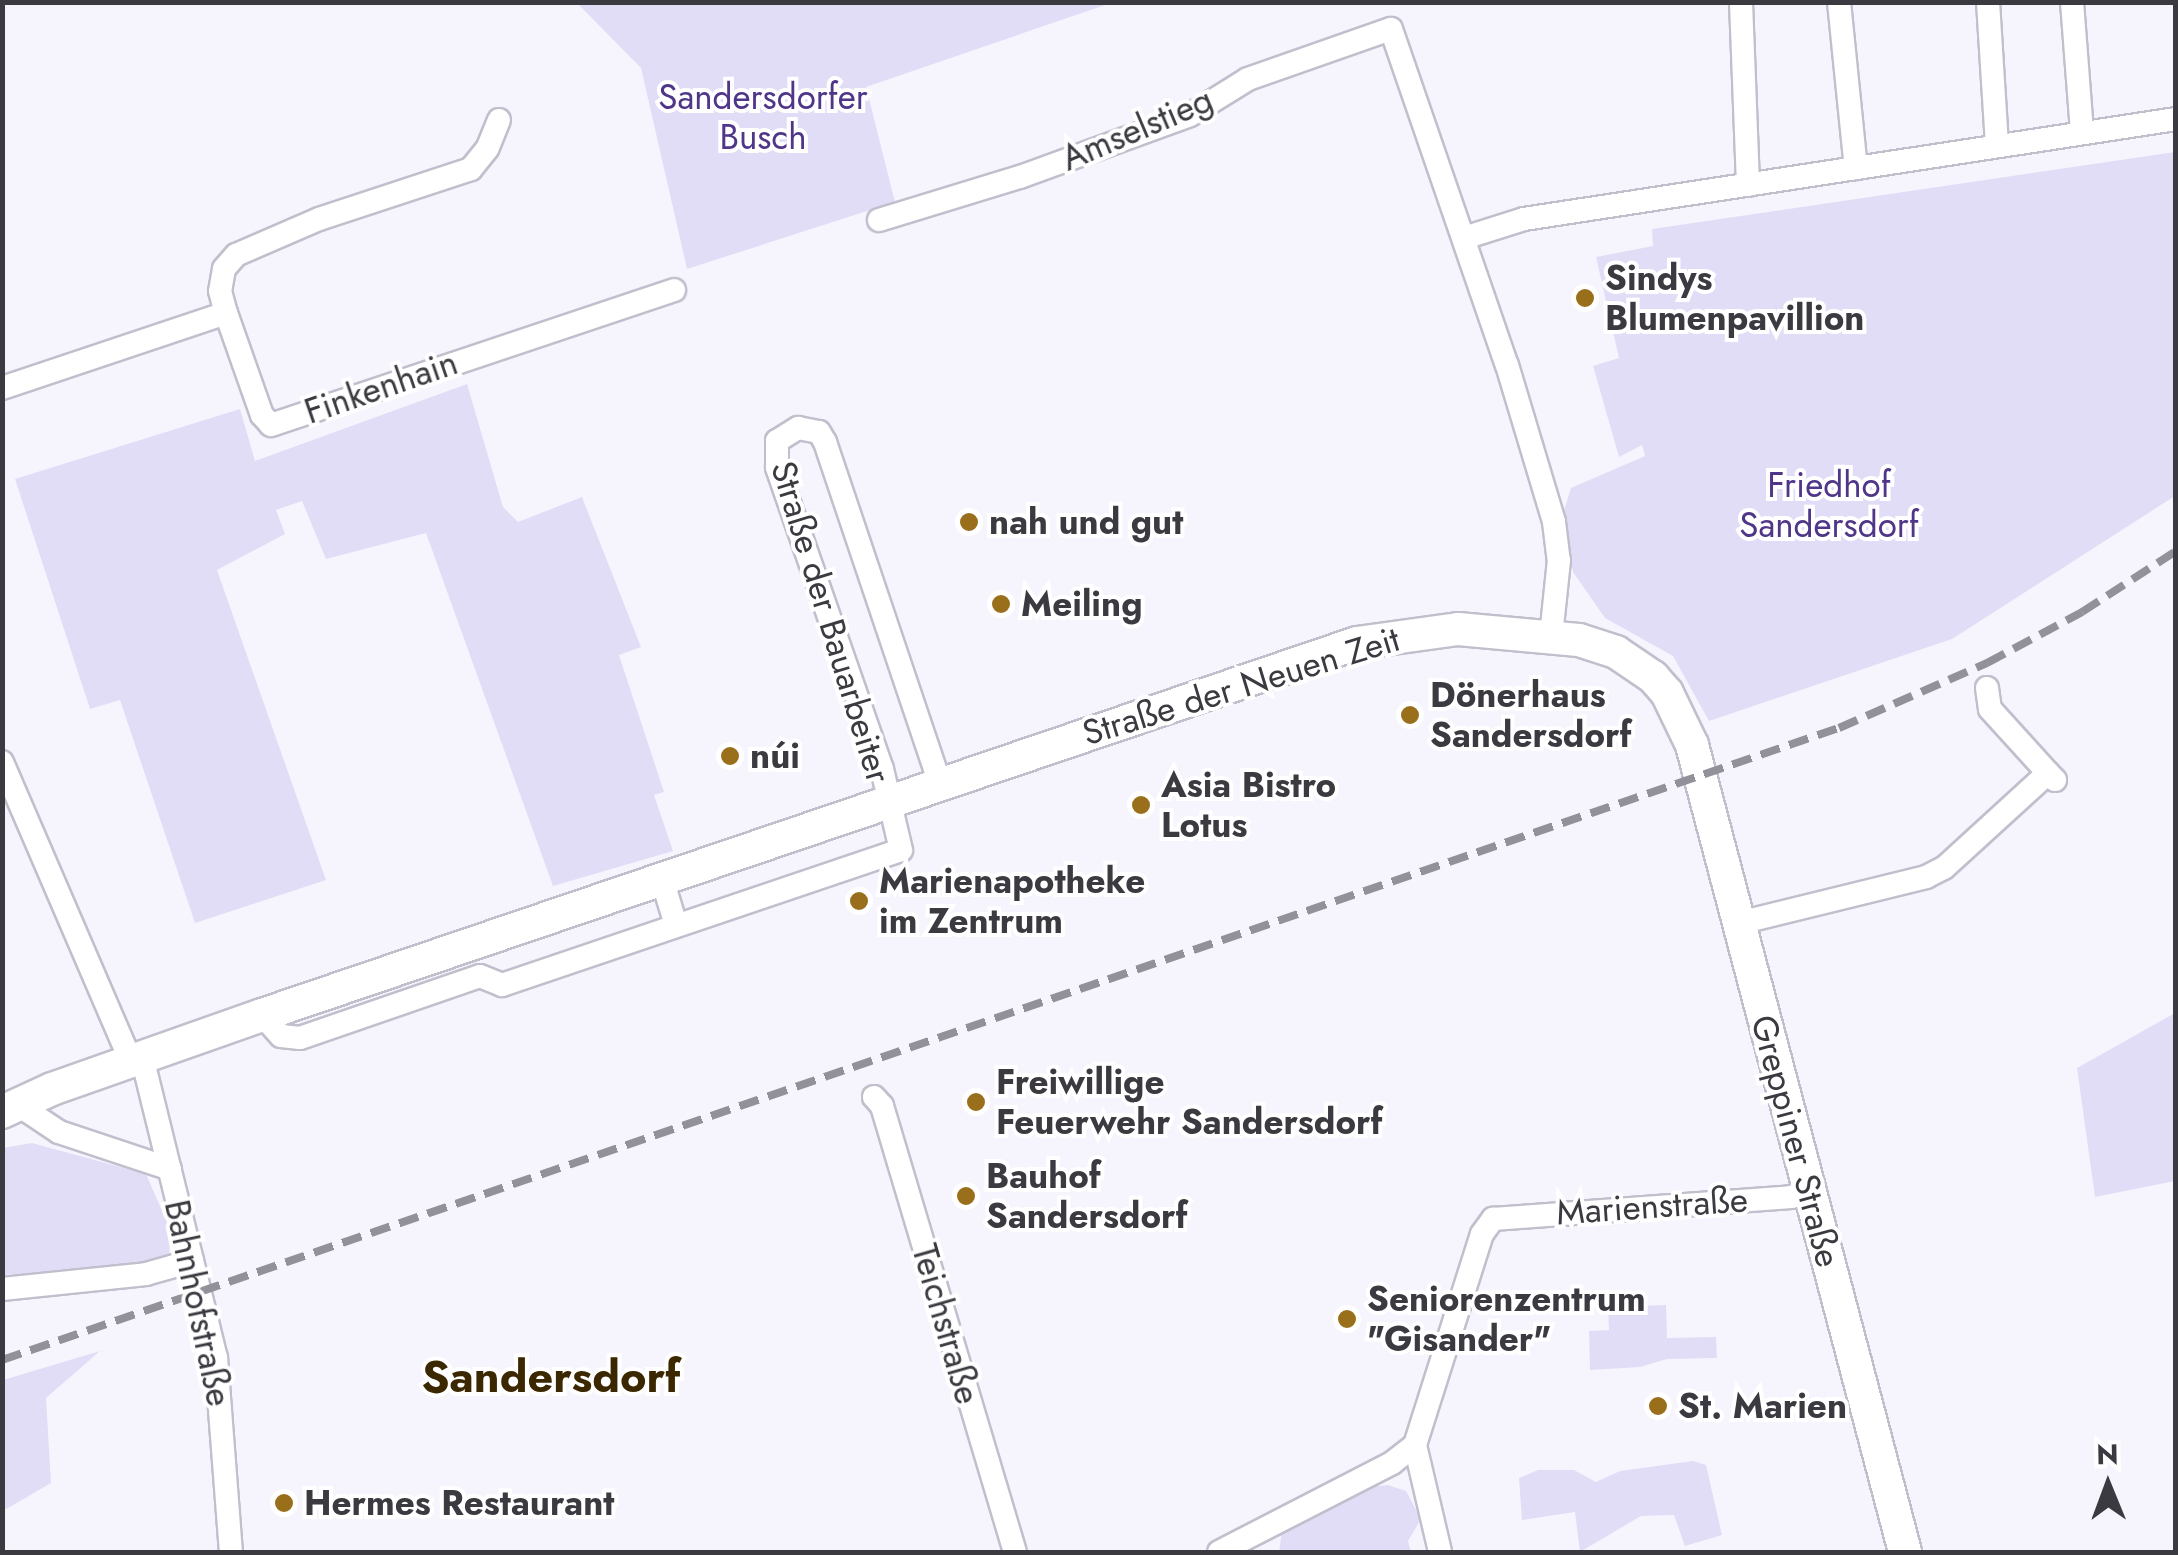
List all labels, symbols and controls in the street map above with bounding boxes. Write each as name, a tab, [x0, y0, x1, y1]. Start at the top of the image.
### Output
park label: Sandersdorfer Busch	[658, 76, 868, 158]
street label: Amselstieg	[1055, 78, 1219, 180]
place label: Sindys Blumenpavillion	[1605, 257, 1864, 339]
marker: Sindys Blumenpavillion	[1574, 287, 1596, 309]
street label: Finkenhain	[299, 341, 463, 433]
street label: Straße der Bauarbeiter	[762, 456, 900, 788]
park label: Friedhof Sandersdorf	[1739, 464, 1919, 546]
place label: nah und gut	[989, 501, 1183, 543]
marker: nah und gut	[958, 511, 980, 533]
place label: Meiling	[1021, 583, 1142, 625]
marker: Meiling	[990, 593, 1012, 615]
street label: Straße der Neuen Zeit	[1077, 618, 1405, 754]
place label: Dönerhaus Sandersdorf	[1430, 674, 1632, 756]
marker: Dönerhaus Sandersdorf	[1399, 704, 1421, 726]
place label: núi	[750, 735, 800, 777]
marker: núi	[719, 745, 741, 767]
place label: Asia Bistro Lotus	[1161, 764, 1336, 846]
marker: Asia Bistro Lotus	[1130, 794, 1152, 816]
place label: Marienapotheke im Zentrum	[879, 860, 1145, 942]
marker: Marienapotheke im Zentrum	[848, 890, 870, 912]
street label: Greppiner Straße	[1742, 1011, 1850, 1271]
place label: Freiwillige Feuerwehr Sandersdorf	[996, 1061, 1382, 1143]
marker: Freiwillige Feuerwehr Sandersdorf	[965, 1091, 987, 1113]
place label: Bauhof Sandersdorf	[986, 1155, 1188, 1237]
street label: Marienstraße	[1555, 1178, 1749, 1234]
marker: Bauhof Sandersdorf	[955, 1185, 977, 1207]
street label: Bahnhofstraße	[156, 1196, 240, 1410]
street label: Teichstraße	[903, 1239, 989, 1409]
place label: Seniorenzentrum "Gisander"	[1367, 1278, 1646, 1360]
marker: Seniorenzentrum "Gisander"	[1336, 1308, 1358, 1330]
district label: Sandersdorf	[421, 1350, 681, 1404]
place label: St. Marien	[1678, 1385, 1847, 1427]
marker: St. Marien	[1647, 1395, 1669, 1417]
text: N	[2096, 1434, 2119, 1475]
north arrow	[2058, 1435, 2158, 1535]
place label: Hermes Restaurant	[304, 1482, 614, 1524]
marker: Hermes Restaurant	[273, 1492, 295, 1514]

